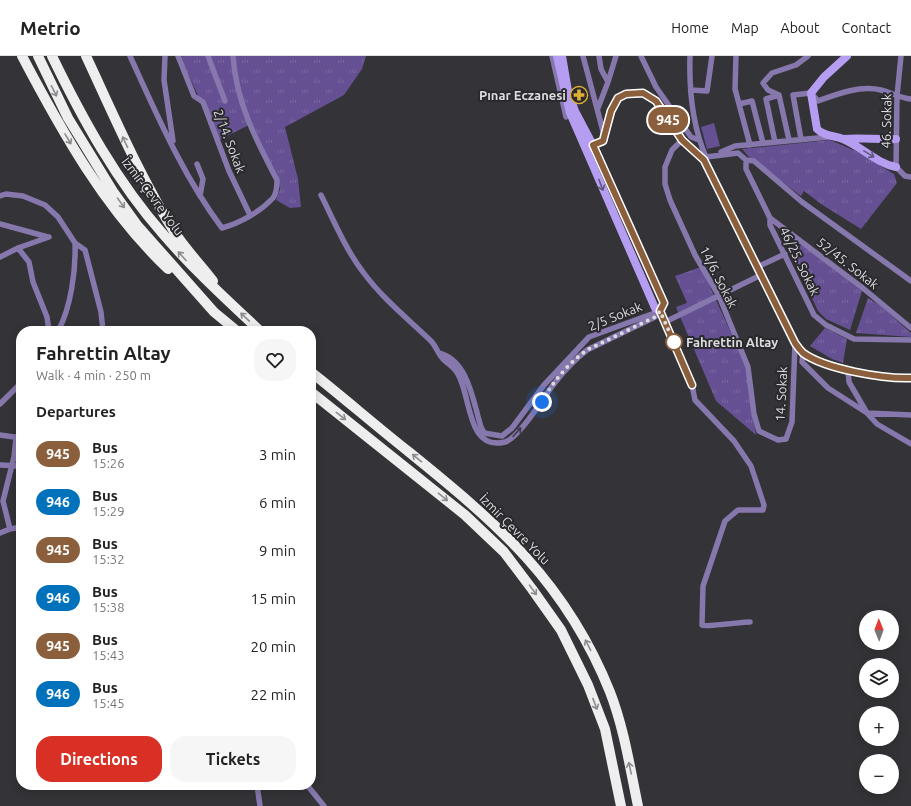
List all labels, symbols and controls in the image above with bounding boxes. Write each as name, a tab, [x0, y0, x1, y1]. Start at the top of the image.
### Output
text: Metrio	[20, 17, 81, 39]
text: Home	[671, 20, 709, 36]
text: Map	[731, 20, 759, 36]
text: About	[781, 20, 820, 36]
text: Contact	[842, 20, 891, 36]
one-way arrow	[51, 85, 58, 97]
pharmacy icon: Pınar Eczanesi	[569, 85, 589, 105]
place label: Pınar Eczanesi	[479, 88, 566, 102]
street label: 46. Sokak	[879, 93, 893, 149]
street label: 2/14. Sokak	[211, 107, 249, 175]
line badge: 945	[645, 107, 691, 133]
text: 945	[656, 112, 680, 128]
one-way arrow	[65, 133, 73, 145]
one-way arrow	[121, 136, 128, 148]
one-way arrow	[863, 151, 875, 159]
street label: İzmir Çevre Yolu	[119, 154, 188, 238]
one-way arrow	[597, 178, 605, 190]
one-way arrow	[117, 197, 125, 208]
street label: 46/25. Sokak	[777, 224, 823, 298]
street label: 52/45. Sokak	[814, 235, 882, 292]
street label: 14/6. Sokak	[698, 244, 741, 310]
one-way arrow	[178, 251, 187, 261]
street label: 2/5 Sokak	[586, 299, 644, 333]
one-way arrow	[240, 312, 250, 322]
marker: Fahrettin Altay	[665, 333, 683, 351]
place label: Fahrettin Altay	[686, 335, 778, 349]
button: heart	[254, 339, 296, 381]
text: Fahrettin Altay	[36, 342, 171, 364]
street label: 14. Sokak	[773, 366, 789, 422]
text: Walk · 4 min · 250 m	[36, 368, 151, 382]
your location	[532, 392, 552, 412]
text: Departures	[36, 403, 116, 420]
one-way arrow	[336, 412, 347, 421]
one-way arrow	[512, 427, 521, 438]
text: Bus	[92, 439, 118, 456]
text: 945	[46, 446, 70, 462]
text: 3 min	[259, 446, 296, 463]
one-way arrow	[411, 454, 422, 463]
text: 15:26	[92, 456, 125, 470]
text: Bus	[92, 487, 118, 504]
street label: İzmir Çevre Yolu	[477, 490, 554, 567]
one-way arrow	[438, 493, 448, 502]
text: 946	[46, 494, 70, 510]
text: 6 min	[259, 494, 296, 511]
text: 15:29	[92, 504, 125, 518]
text: Bus	[92, 535, 118, 552]
text: 945	[46, 542, 70, 558]
text: 9 min	[259, 542, 296, 559]
text: 15:32	[92, 552, 125, 566]
text: Bus	[92, 583, 118, 600]
one-way arrow	[529, 585, 537, 596]
text: 946	[46, 590, 70, 606]
text: 15 min	[250, 590, 296, 607]
text: 15:38	[92, 600, 125, 614]
north arrow	[859, 610, 899, 650]
map controls	[859, 610, 899, 794]
text: Bus	[92, 631, 118, 648]
text: 945	[46, 638, 70, 654]
text: 20 min	[250, 638, 296, 655]
one-way arrow	[584, 640, 591, 652]
text: 15:43	[92, 648, 125, 662]
button: layers	[859, 658, 899, 698]
text: Bus	[92, 679, 118, 696]
text: 946	[46, 686, 70, 702]
text: 22 min	[250, 686, 296, 703]
text: 15:45	[92, 696, 125, 710]
one-way arrow	[592, 697, 599, 710]
button: +	[859, 706, 899, 746]
button: Directions	[36, 736, 162, 782]
button: Tickets	[170, 736, 296, 782]
button: −	[859, 754, 899, 794]
one-way arrow	[625, 762, 633, 775]

